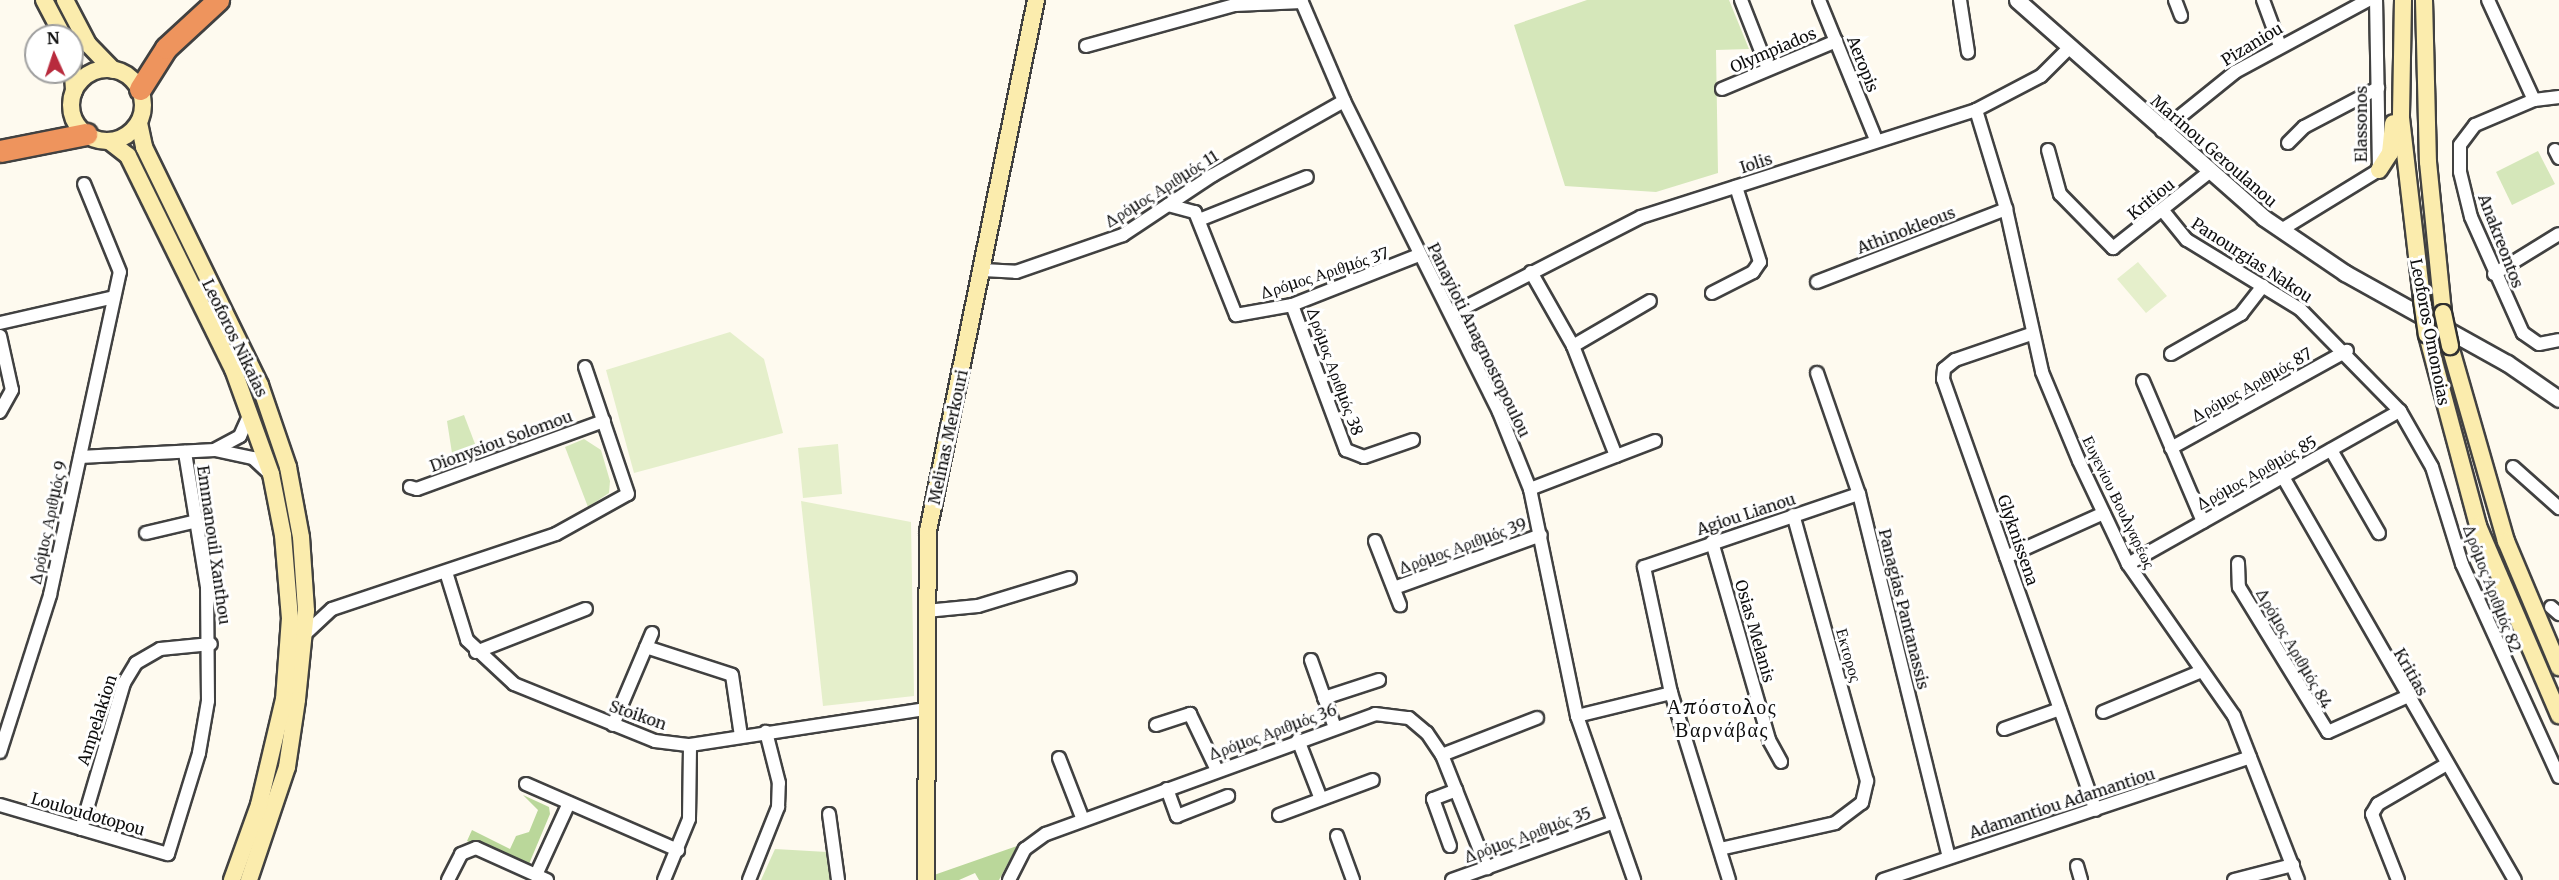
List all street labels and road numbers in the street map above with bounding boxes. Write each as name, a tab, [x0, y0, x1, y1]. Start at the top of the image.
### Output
street label: Pizaniou	[2218, 18, 2286, 70]
street label: Olympiados	[1727, 23, 1819, 77]
street label: Aeropis	[1843, 33, 1883, 95]
street label: Elassonos	[2351, 86, 2371, 162]
street label: Marinou Geroulanou	[2147, 91, 2281, 211]
street label: Δρόμος Αριθμός 11	[1100, 146, 1222, 232]
street label: Iolis	[1737, 149, 1775, 177]
street label: Kritiou	[2124, 174, 2178, 224]
street label: Anakreontos	[2474, 191, 2528, 291]
street label: Athinokleous	[1854, 202, 1958, 258]
street label: Panourgias Nakou	[2188, 214, 2316, 306]
street label: Panayioti Anagnostopoulou	[1423, 240, 1535, 440]
street label: Δρόμος Αριθμός 37	[1257, 243, 1391, 303]
street label: Leoforos Omonoias	[2406, 257, 2454, 407]
street label: Leoforos Nikaias	[198, 276, 272, 400]
street label: Δρόμος Αριθμός 38	[1303, 304, 1367, 438]
street label: Δρόμος Αριθμός 87	[2187, 344, 2315, 426]
street label: Melinas Merkouri	[924, 368, 972, 506]
street label: Dionysiou Solomou	[427, 406, 575, 476]
street label: Ευγενίου Βουλγαρέως	[2079, 432, 2159, 572]
street label: Δρόμος Αριθμός 85	[2192, 432, 2320, 514]
street label: Δρόμος Αριθμός 9	[25, 459, 71, 587]
street label: Emmanouil Xanthou	[193, 464, 235, 626]
street label: Agiou Lianou	[1694, 489, 1798, 539]
street label: Glyknissena	[1994, 492, 2042, 588]
street label: Δρόμος Αριθμός 39	[1395, 514, 1529, 578]
street label: Δρόμος Αριθμός 82	[2459, 521, 2525, 655]
street label: Panagias Pantanassis	[1875, 527, 1933, 691]
street label: Osias Melanis	[1731, 577, 1779, 685]
street label: Δρόμος Αριθμός 84	[2252, 584, 2336, 712]
street label: Εκτορος	[1832, 626, 1866, 684]
street label: Kritias	[2390, 645, 2432, 699]
street label: Ampelakion	[73, 672, 121, 768]
street label: Stoikon	[607, 696, 669, 734]
street label: Δρόμος Αριθμός 36	[1205, 700, 1339, 764]
street label: Adamantiou Adamantiou	[1967, 764, 2157, 842]
street label: Louloudotopou	[29, 789, 147, 839]
street label: Δρόμος Αριθμός 35	[1460, 803, 1594, 867]

